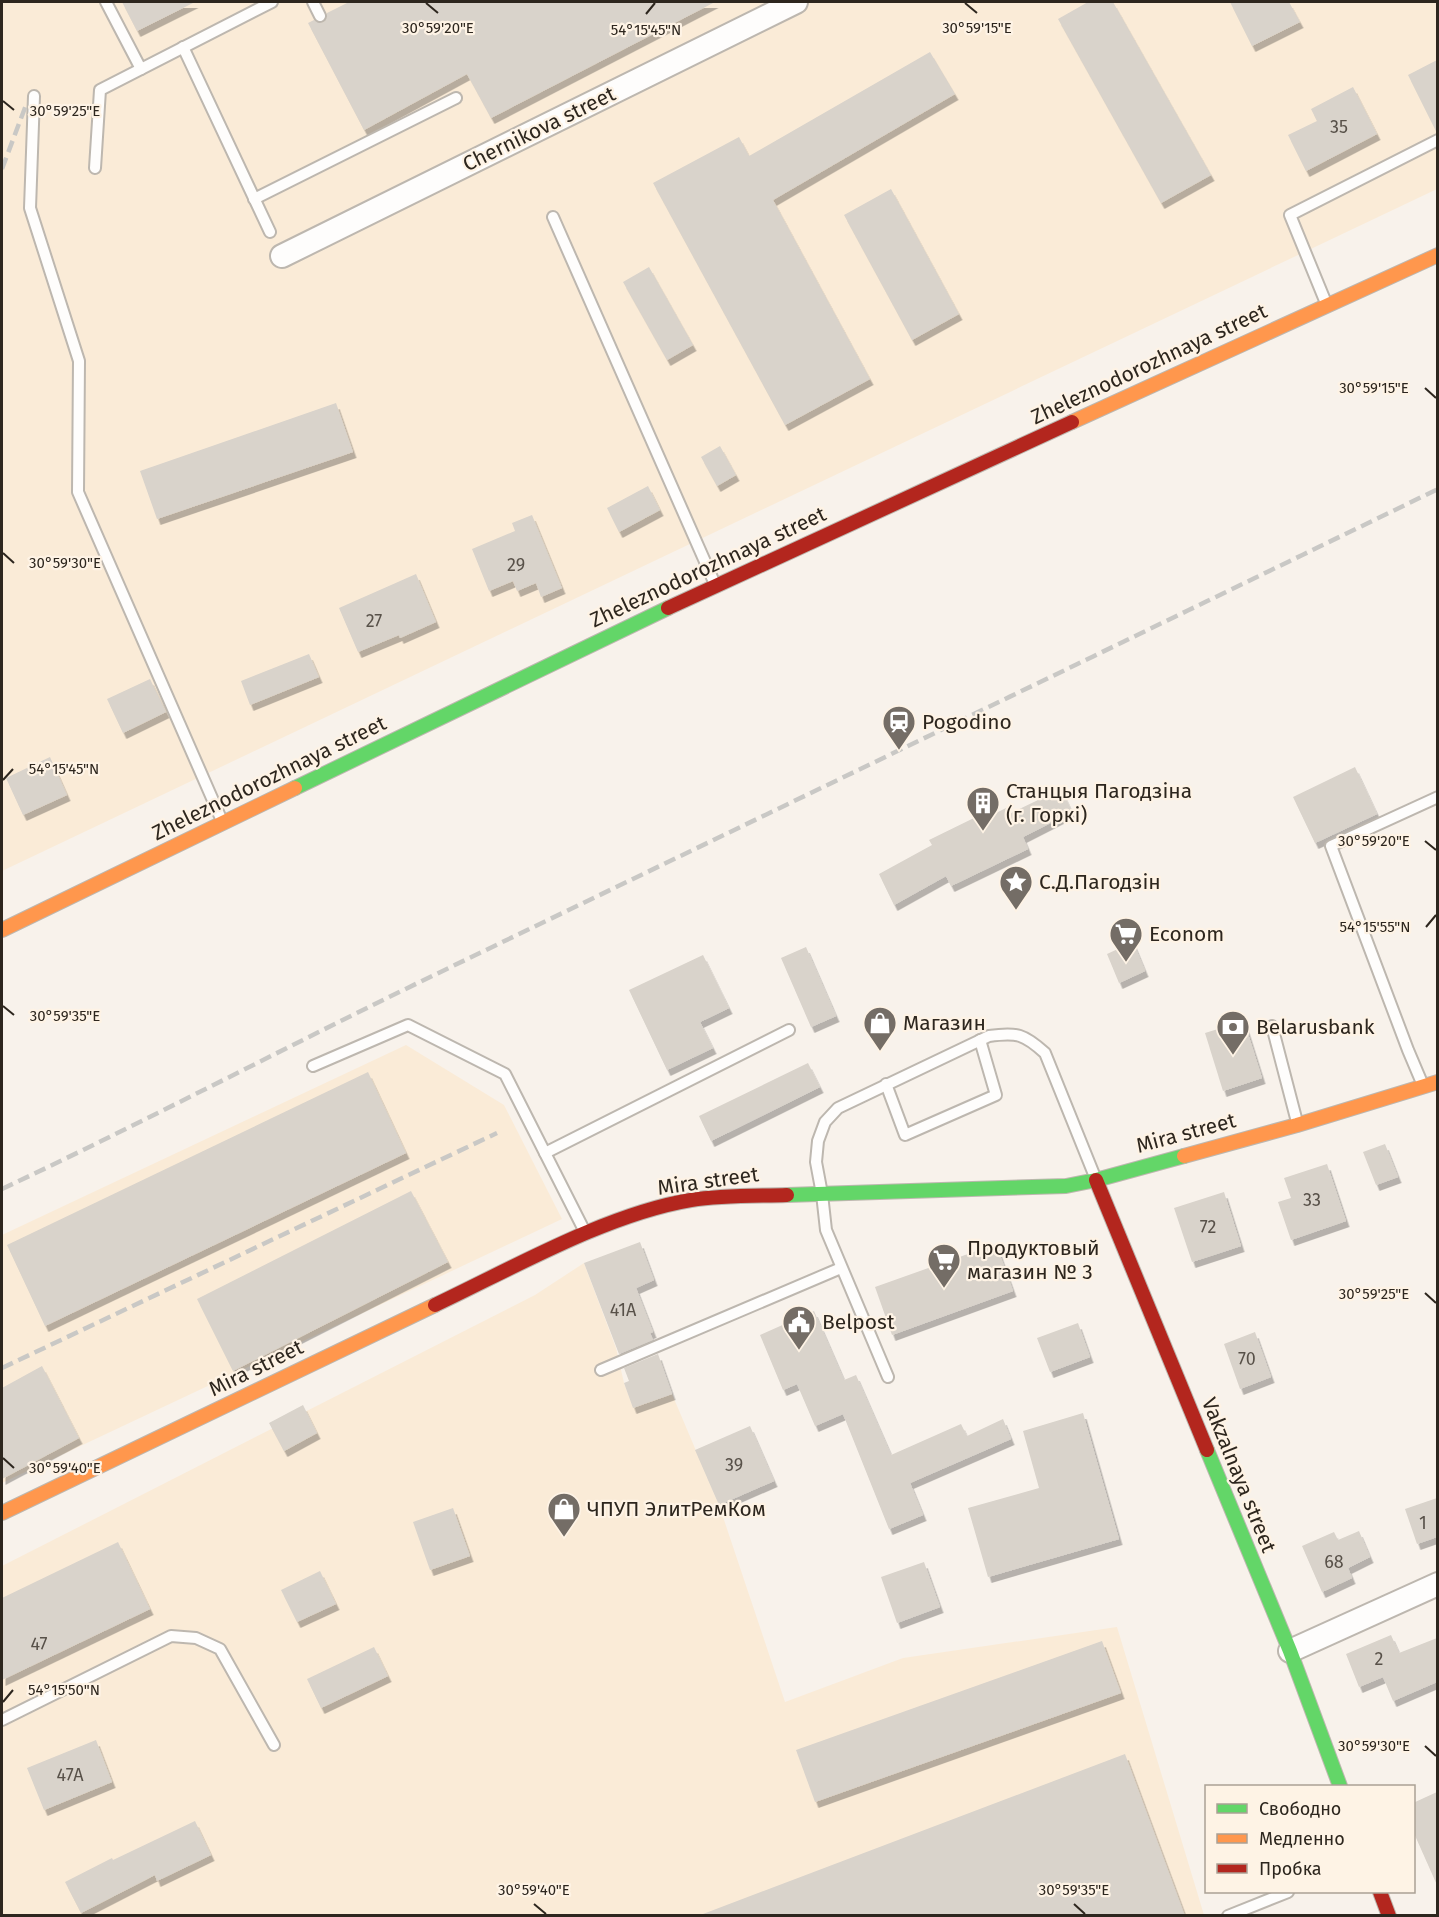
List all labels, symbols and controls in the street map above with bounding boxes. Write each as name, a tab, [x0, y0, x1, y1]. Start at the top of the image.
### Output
text: 30°59'20"E	[402, 19, 474, 37]
text: 30°59'15"E	[942, 19, 1012, 37]
text: 54°15'45"N	[611, 21, 681, 39]
street label: Chernikova street	[458, 81, 620, 177]
text: 30°59'25"E	[30, 102, 100, 120]
house number: 35	[1330, 116, 1348, 138]
street label: Zheleznodorozhnaya street	[1027, 298, 1272, 430]
text: 30°59'15"E	[1339, 379, 1409, 397]
street label: Zheleznodorozhnaya street	[586, 501, 831, 633]
text: 30°59'30"E	[29, 554, 101, 572]
house number: 29	[507, 554, 525, 576]
house number: 27	[366, 610, 382, 632]
station icon: Pogodino	[881, 704, 917, 751]
place label: Pogodino	[922, 709, 1012, 735]
street label: Zheleznodorozhnaya street	[148, 710, 391, 846]
text: 54°15'45"N	[29, 760, 99, 778]
place label: Станцыя Пагодзіна (г. Горкі)	[1006, 778, 1192, 828]
building icon: Станцыя Пагодзіна (г. Горкі)	[965, 785, 1001, 832]
text: 30°59'20"E	[1338, 832, 1410, 850]
place icon: С.Д.Пагодзін	[998, 864, 1034, 911]
place label: С.Д.Пагодзін	[1039, 869, 1161, 895]
supermarket icon: Econom	[1108, 916, 1144, 963]
text: 54°15'55"N	[1340, 918, 1410, 936]
place label: Econom	[1149, 921, 1224, 947]
shop icon: Магазин	[862, 1005, 898, 1052]
text: 30°59'35"E	[30, 1007, 100, 1025]
bank icon: Belarusbank	[1215, 1009, 1251, 1056]
place label: Магазин	[903, 1010, 986, 1036]
place label: Belarusbank	[1256, 1014, 1375, 1040]
street label: Mira street	[1133, 1107, 1239, 1159]
street label: Mira street	[656, 1161, 761, 1201]
house number: 33	[1303, 1189, 1321, 1211]
house number: 72	[1200, 1216, 1216, 1238]
place label: Продуктовый магазин № 3	[967, 1235, 1100, 1285]
supermarket icon: Продуктовый магазин № 3	[926, 1242, 962, 1289]
text: 30°59'25"E	[1339, 1285, 1409, 1303]
house number: 41А	[610, 1299, 637, 1321]
public building icon: Belpost	[781, 1304, 817, 1351]
place label: Belpost	[822, 1309, 895, 1335]
street label: Mira street	[204, 1334, 308, 1402]
house number: 70	[1238, 1348, 1256, 1370]
street label: Vakzalnaya street	[1196, 1394, 1282, 1557]
house number: 39	[725, 1454, 743, 1476]
text: 30°59'40"E	[29, 1459, 101, 1477]
shop icon: ЧПУП ЭлитРемКом	[546, 1491, 582, 1538]
place label: ЧПУП ЭлитРемКом	[587, 1496, 766, 1522]
house number: 1	[1419, 1512, 1427, 1534]
house number: 68	[1324, 1551, 1344, 1573]
house number: 47	[30, 1633, 48, 1655]
house number: 2	[1375, 1648, 1384, 1670]
text: 54°15'50"N	[28, 1681, 100, 1699]
text: 30°59'30"E	[1338, 1737, 1410, 1755]
house number: 47А	[57, 1764, 84, 1786]
legend	[1205, 1785, 1415, 1893]
text: Свободно	[1259, 1798, 1341, 1820]
text: Медленно	[1259, 1828, 1345, 1850]
text: Пробка	[1259, 1858, 1322, 1880]
text: 30°59'40"E	[498, 1881, 570, 1899]
text: 30°59'35"E	[1039, 1881, 1109, 1899]

